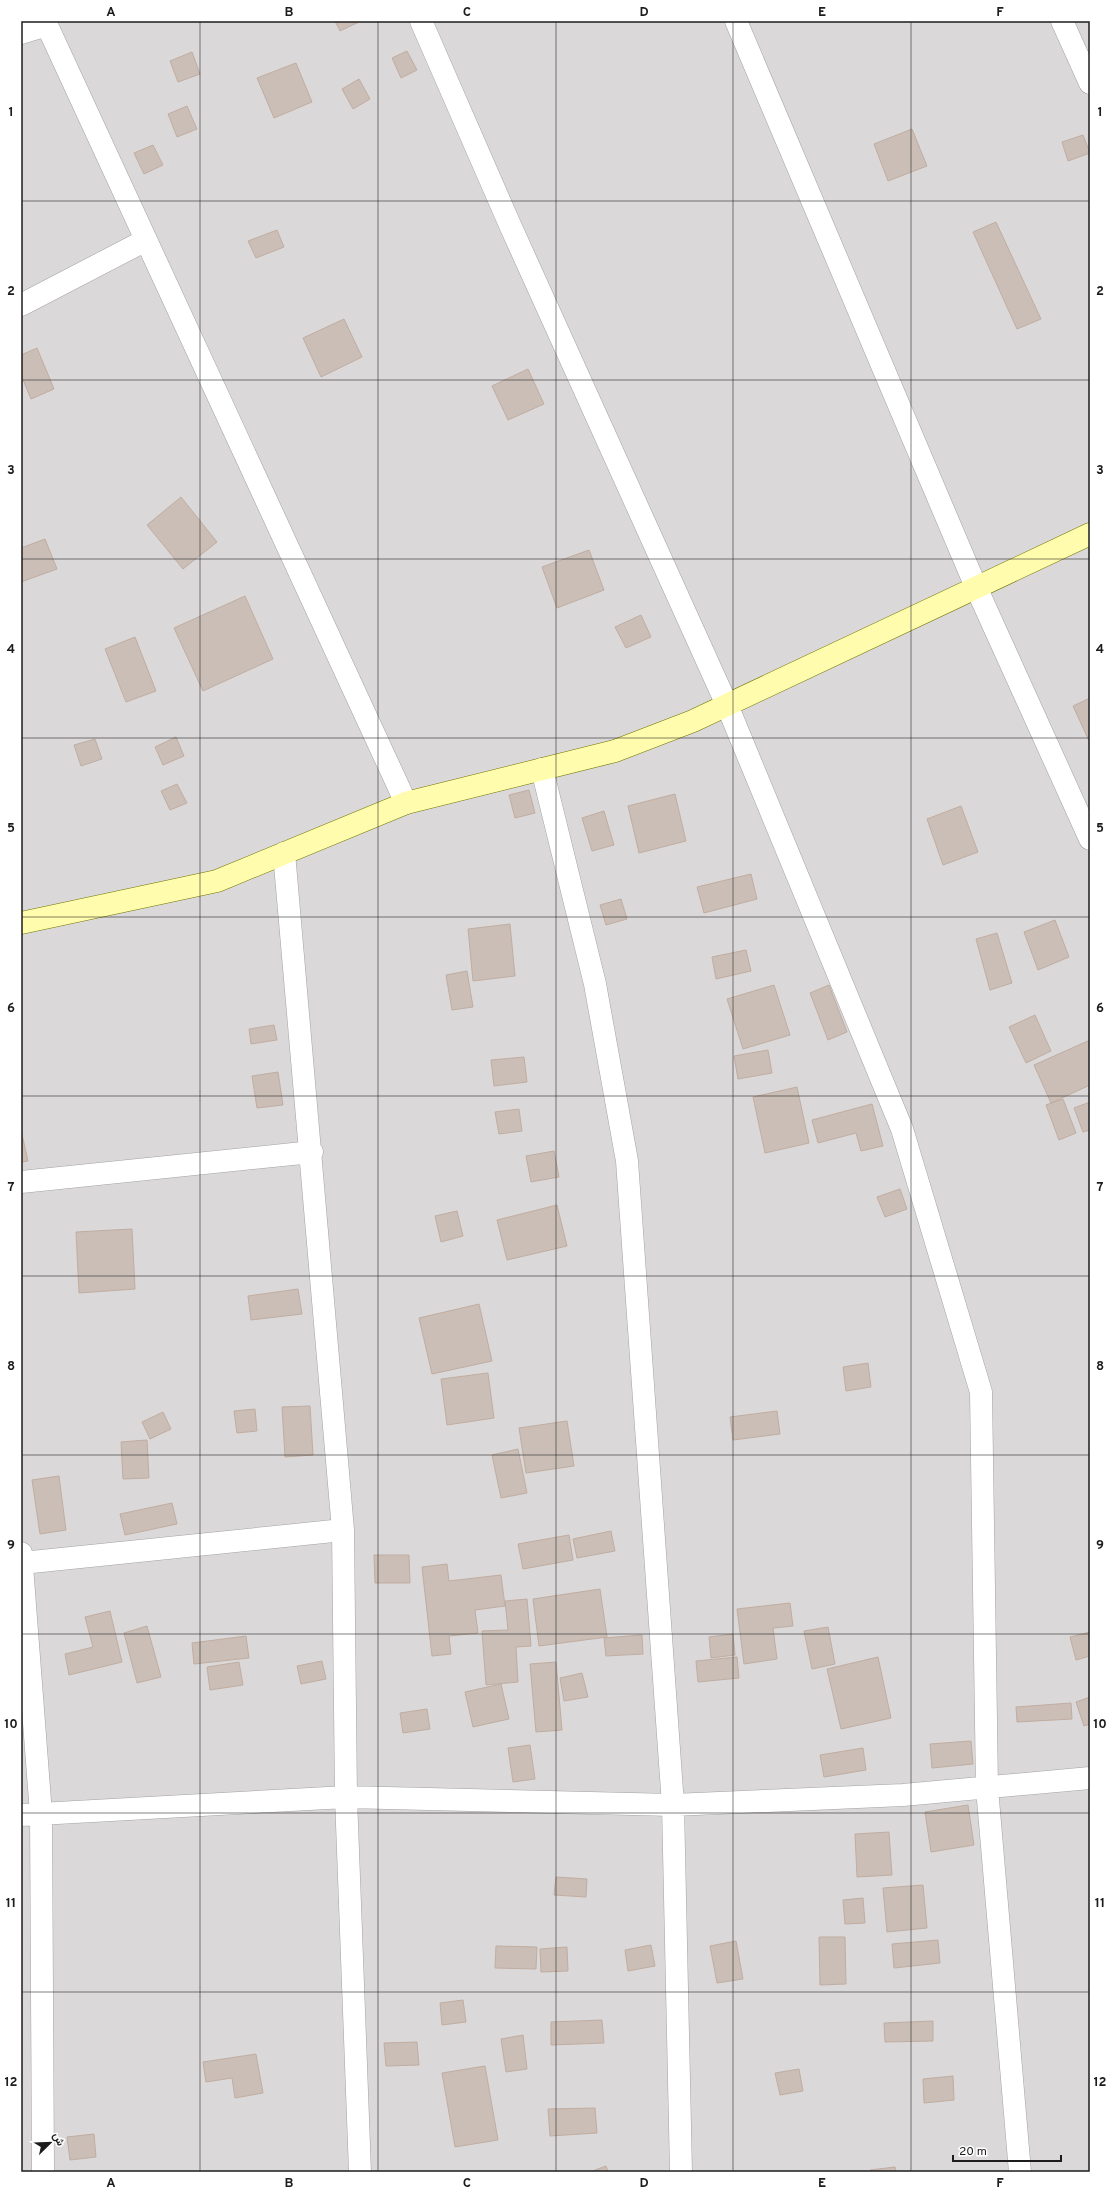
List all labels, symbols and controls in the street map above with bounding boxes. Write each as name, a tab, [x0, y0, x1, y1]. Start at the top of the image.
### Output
text: A	[106, 5, 116, 21]
text: B	[285, 5, 294, 21]
text: C	[463, 5, 471, 21]
text: D	[639, 5, 649, 21]
text: E	[818, 5, 826, 21]
text: F	[996, 5, 1004, 21]
text: 1	[8, 105, 14, 121]
text: 1	[1097, 105, 1103, 121]
text: 2	[7, 284, 15, 300]
text: 2	[1096, 284, 1104, 300]
text: 3	[7, 463, 15, 479]
text: 3	[1096, 463, 1104, 479]
text: 4	[7, 642, 15, 658]
text: 4	[1096, 642, 1104, 658]
text: 5	[7, 821, 15, 837]
text: 5	[1096, 821, 1104, 837]
text: 6	[7, 1001, 15, 1017]
text: 6	[1096, 1001, 1104, 1017]
text: 7	[8, 1180, 15, 1196]
text: 7	[1097, 1180, 1104, 1196]
text: 8	[7, 1359, 15, 1375]
text: 8	[1096, 1359, 1104, 1375]
text: 9	[7, 1538, 15, 1554]
text: 9	[1096, 1538, 1104, 1554]
text: 10	[4, 1717, 18, 1733]
text: 10	[1093, 1717, 1107, 1733]
text: 11	[6, 1896, 16, 1912]
text: 11	[1095, 1896, 1105, 1912]
text: 12	[4, 2075, 18, 2091]
text: 12	[1093, 2075, 1107, 2091]
north arrow	[30, 2123, 70, 2163]
text: ش	[49, 2131, 67, 2148]
scale bar	[953, 2137, 1061, 2163]
text: 20 m	[959, 2144, 987, 2160]
text: A	[106, 2176, 116, 2192]
text: B	[285, 2176, 294, 2192]
text: C	[463, 2176, 471, 2192]
text: D	[639, 2176, 649, 2192]
text: E	[818, 2176, 826, 2192]
text: F	[996, 2176, 1004, 2192]

